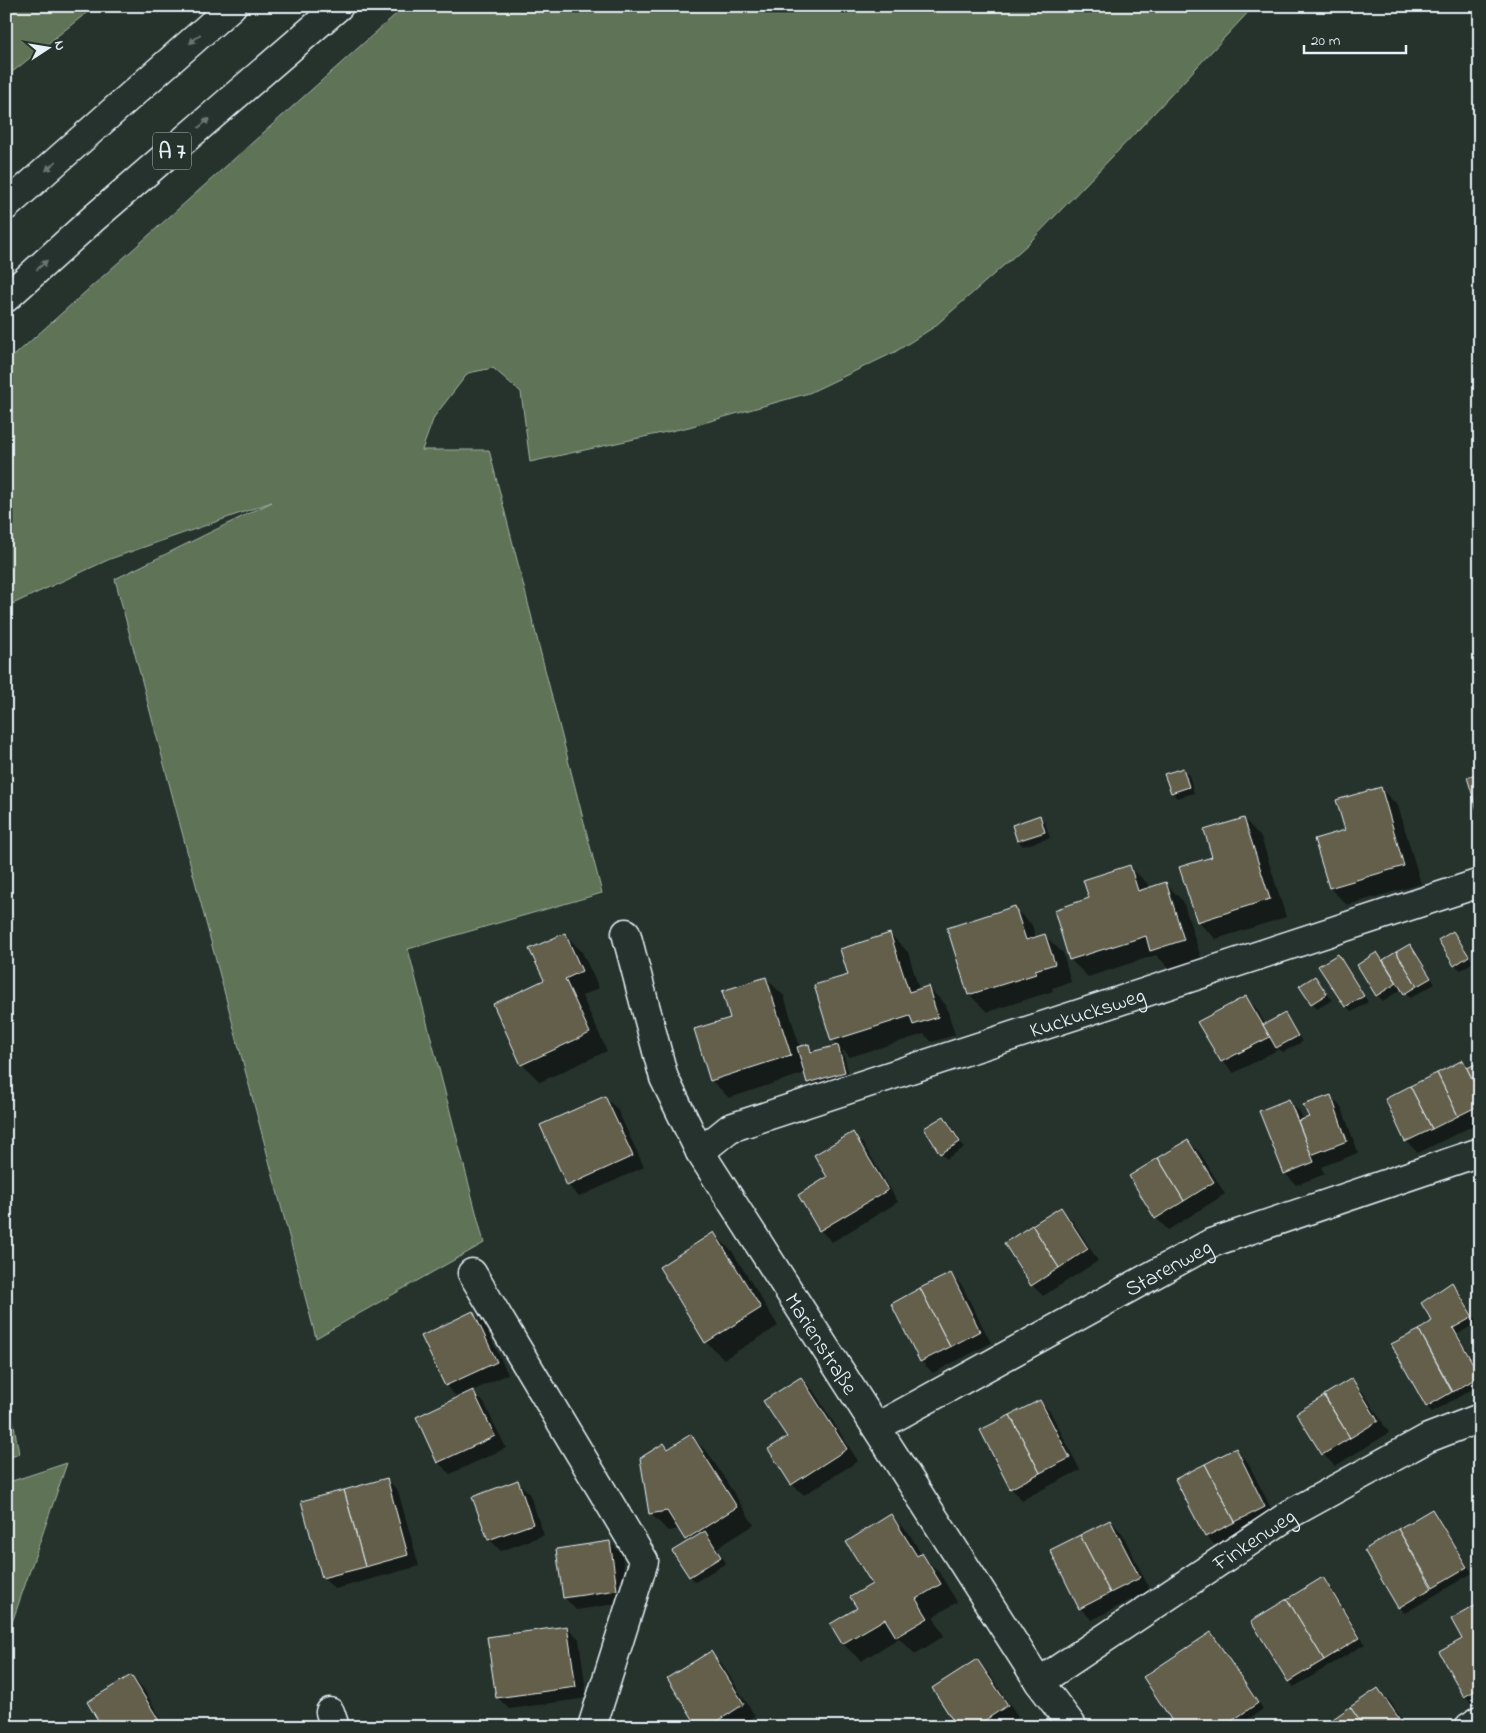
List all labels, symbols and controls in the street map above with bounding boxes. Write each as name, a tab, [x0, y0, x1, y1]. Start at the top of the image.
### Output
north arrow	[22, 22, 72, 72]
scale bar	[1304, 22, 1406, 54]
text: 20 m	[1311, 30, 1341, 52]
one-way arrow	[189, 33, 202, 44]
text: N	[48, 39, 71, 52]
one-way arrow	[197, 117, 209, 129]
road number: A 7	[153, 132, 191, 170]
one-way arrow	[46, 160, 58, 172]
one-way arrow	[36, 259, 48, 271]
street label: Kuckucksweg	[1026, 980, 1150, 1048]
street label: Starenweg	[1120, 1232, 1219, 1306]
street label: Marienstraße	[775, 1287, 864, 1402]
street label: Finkenweg	[1207, 1502, 1304, 1581]

